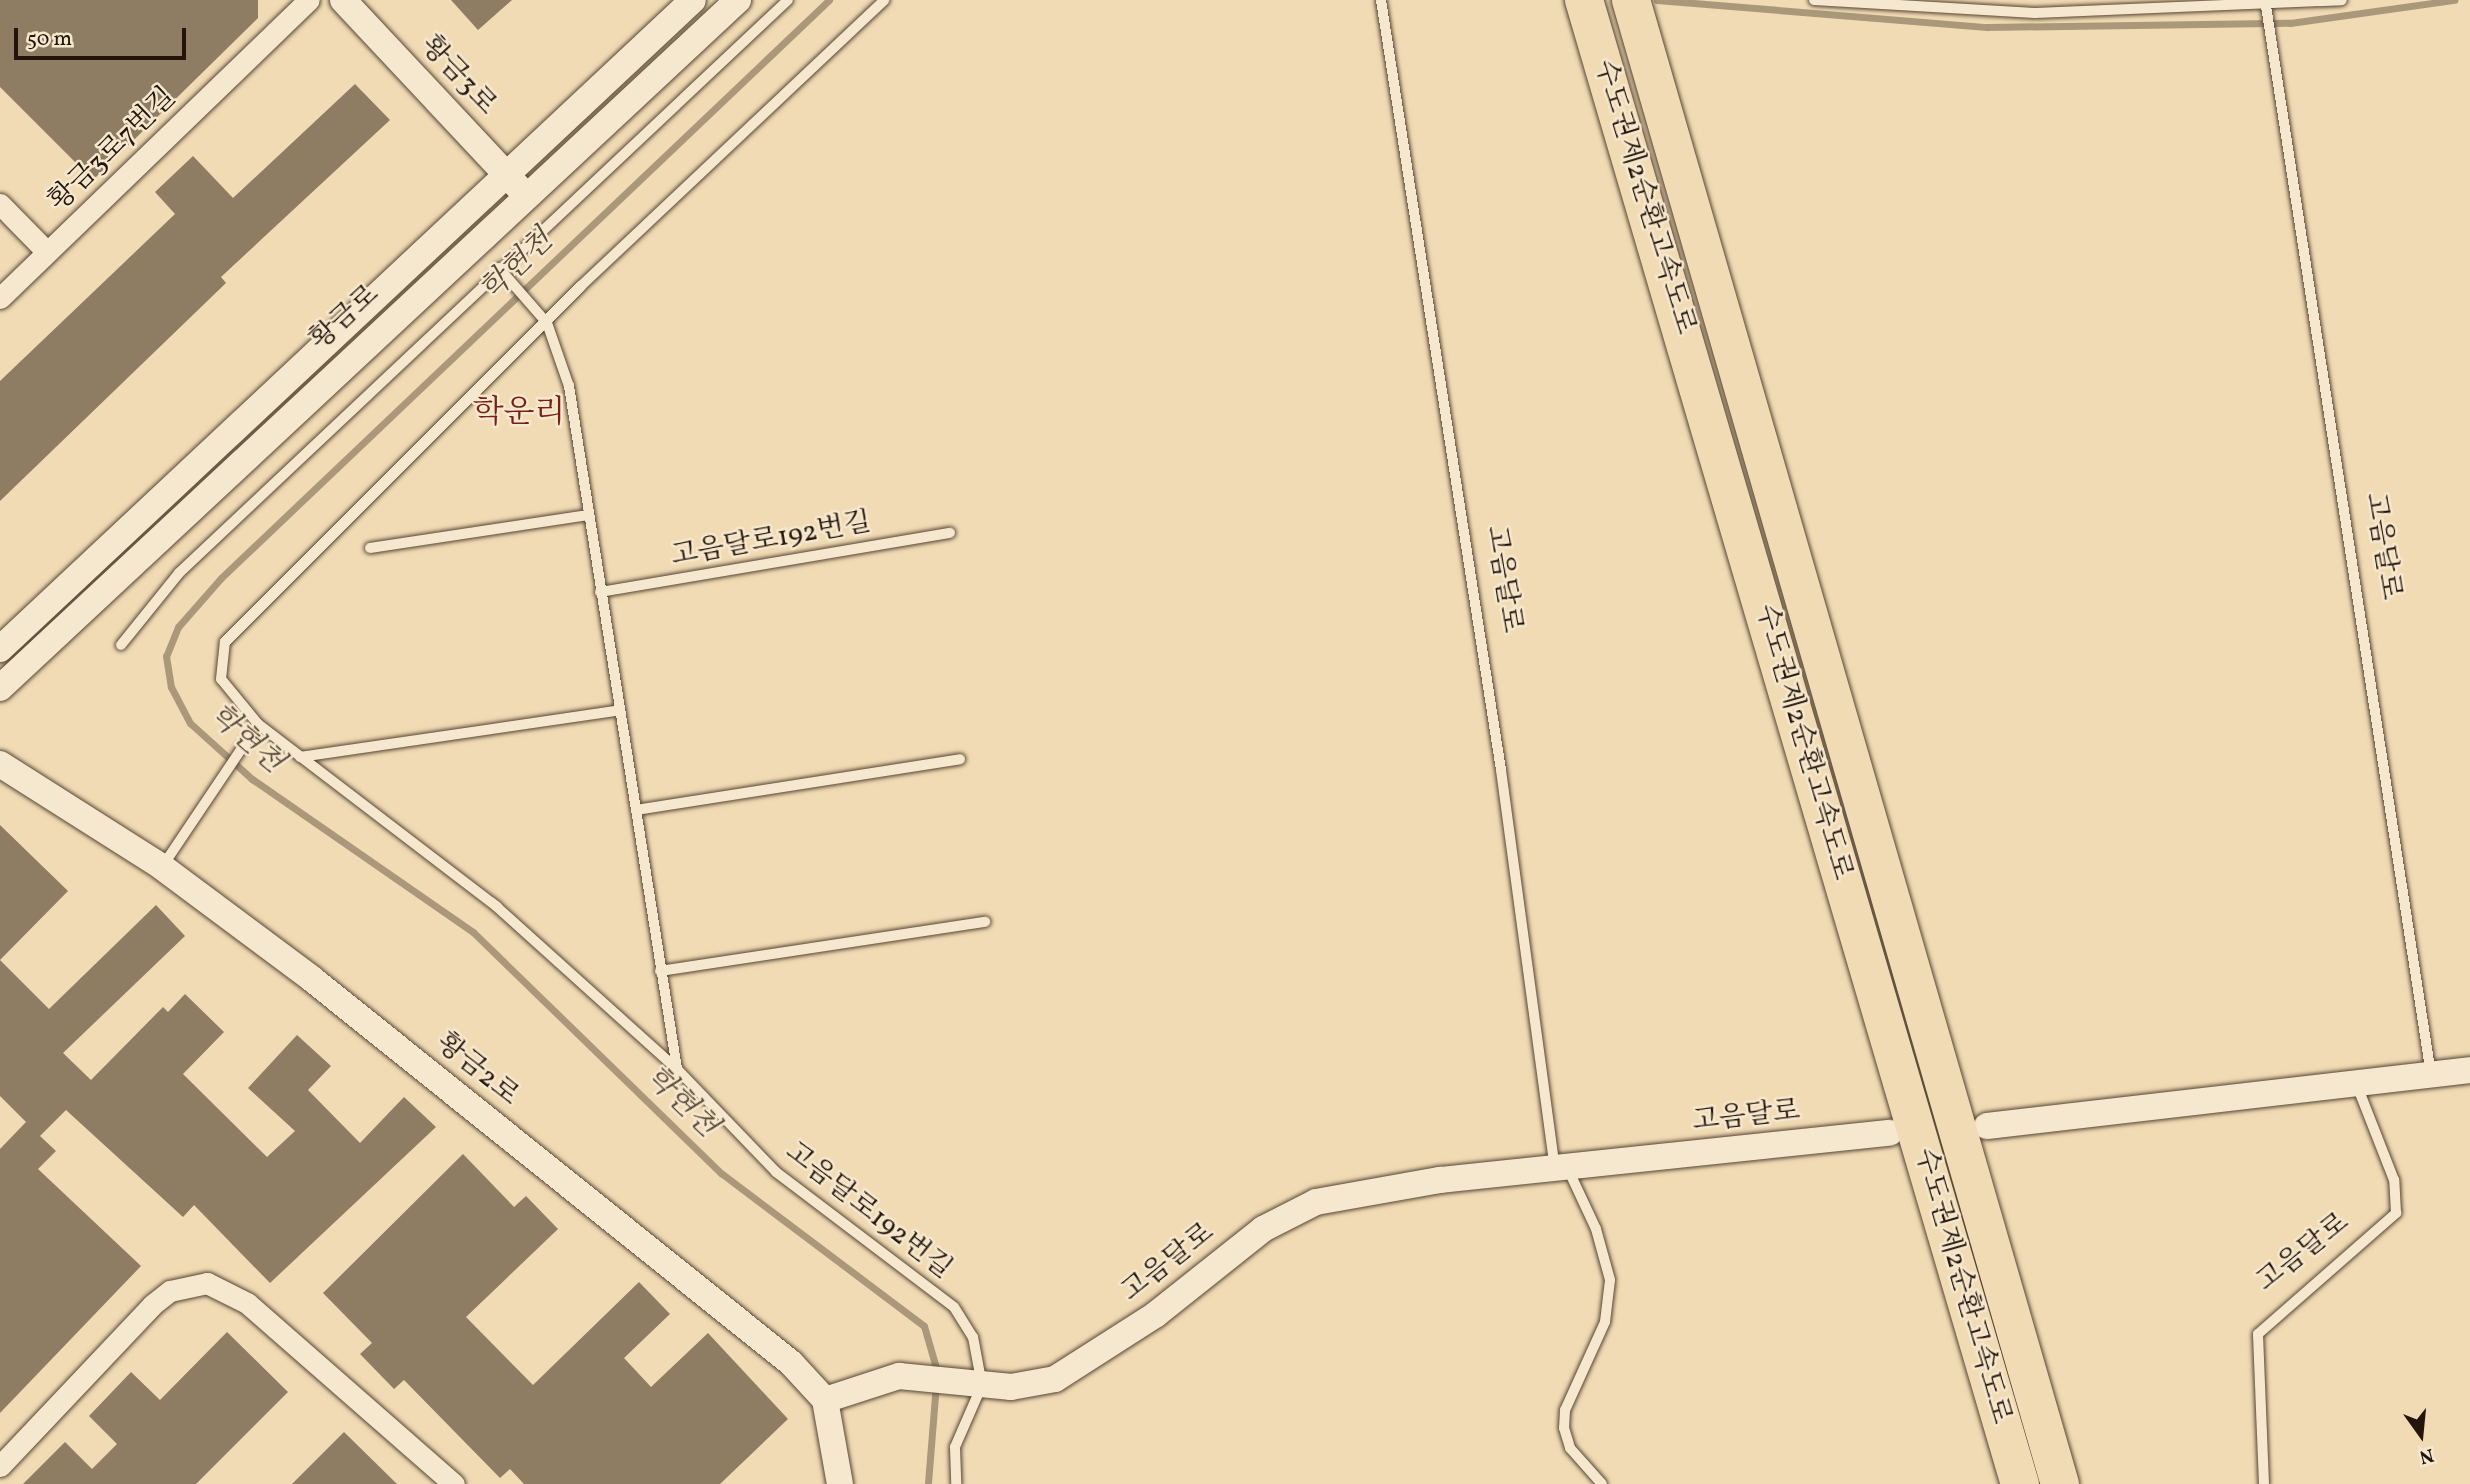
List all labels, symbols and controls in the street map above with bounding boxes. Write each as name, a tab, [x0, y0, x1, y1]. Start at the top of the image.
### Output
scale bar	[18, 14, 189, 58]
text: 50 m	[27, 25, 72, 54]
street label: 황금3로	[413, 30, 503, 122]
street label: 수도권제2순환고속도로	[1586, 56, 1702, 338]
street label: 황금3로7번길	[43, 81, 183, 219]
water label: 학현천	[473, 223, 561, 309]
street label: 황금로	[304, 278, 386, 358]
district label: 학운리	[473, 395, 565, 433]
street label: 고음달로	[2357, 490, 2407, 602]
street label: 고음달로192번길	[668, 506, 874, 574]
street label: 고음달로	[1478, 523, 1528, 635]
street label: 수도권제2순환고속도로	[1748, 600, 1858, 884]
water label: 학현천	[201, 697, 291, 781]
street label: 황금2로	[429, 1027, 525, 1113]
water label: 학현천	[637, 1059, 725, 1145]
street label: 고음달로	[1690, 1095, 1802, 1139]
street label: 고음달로192번길	[778, 1135, 958, 1287]
street label: 수도권제2순환고속도로	[1907, 1144, 2017, 1428]
street label: 고음달로	[2250, 1206, 2356, 1300]
street label: 고음달로	[1115, 1216, 1221, 1310]
north arrow	[2386, 1400, 2456, 1470]
text: N	[2416, 1441, 2436, 1470]

